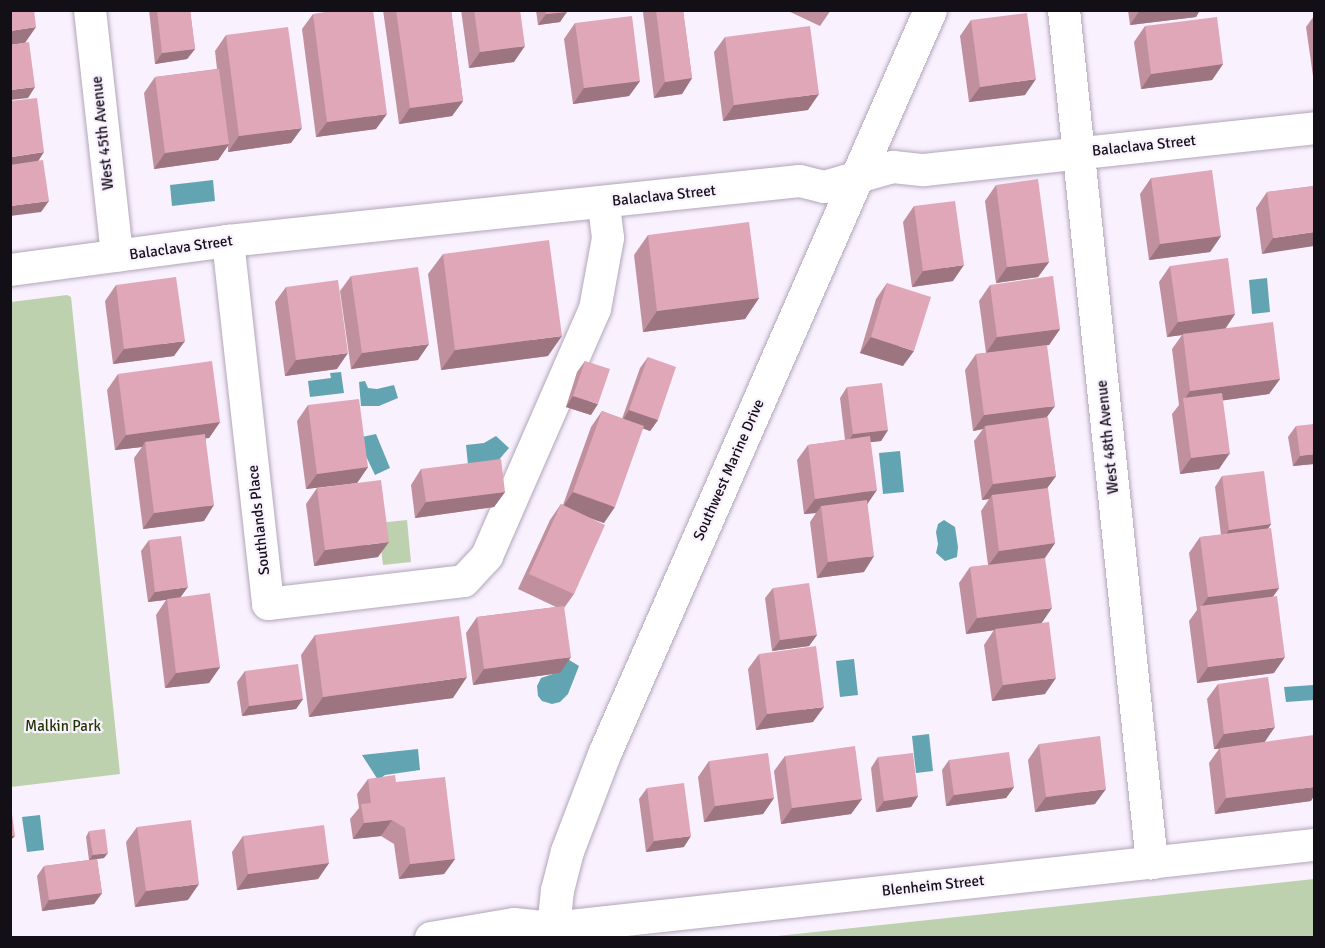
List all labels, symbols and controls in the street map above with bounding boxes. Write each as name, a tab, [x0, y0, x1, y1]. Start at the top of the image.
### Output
street label: West 45th Avenue	[88, 75, 118, 191]
street label: Balaclava Street	[1091, 132, 1197, 160]
street label: Balaclava Street	[611, 182, 717, 210]
street label: Balaclava Street	[128, 232, 234, 264]
street label: West 48th Avenue	[1093, 379, 1123, 495]
street label: Southwest Marine Drive	[690, 397, 768, 543]
street label: Southlands Place	[244, 464, 274, 576]
park label: Malkin Park	[25, 718, 101, 736]
street label: Blenheim Street	[881, 872, 985, 900]

